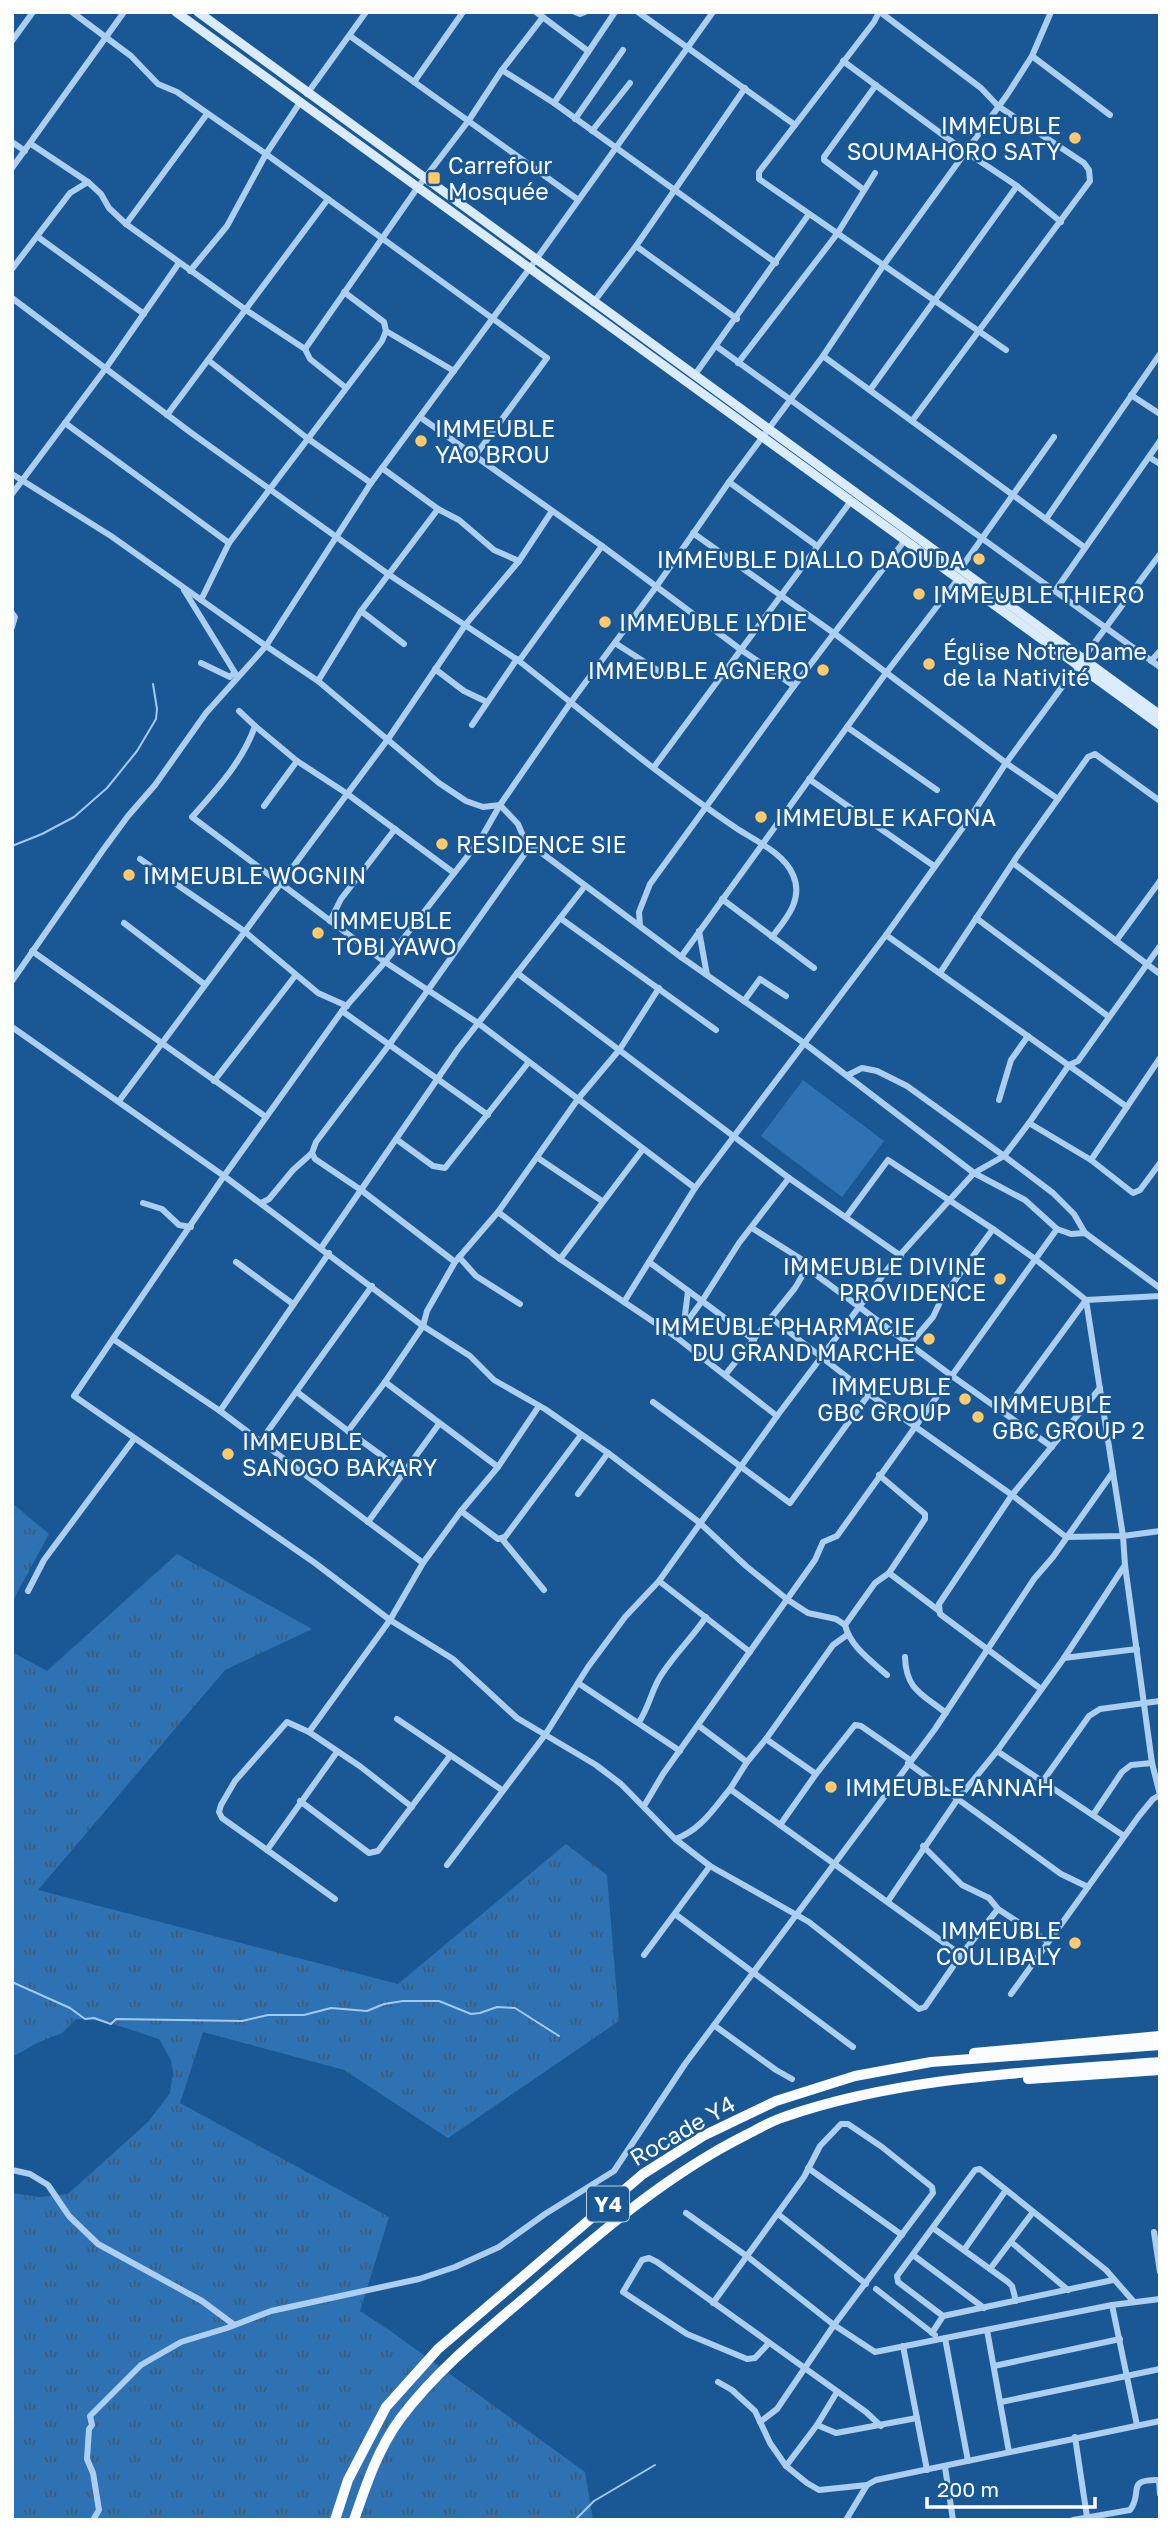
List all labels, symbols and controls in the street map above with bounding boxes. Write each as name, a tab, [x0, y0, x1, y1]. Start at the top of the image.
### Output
place label: IMMEUBLE SOUMAHORO SATY	[847, 111, 1061, 165]
marker: IMMEUBLE SOUMAHORO SATY	[1067, 130, 1083, 146]
place label: Carrefour Mosquée	[448, 151, 552, 205]
marker: Carrefour Mosquée	[426, 170, 442, 186]
place label: IMMEUBLE YAO BROU	[435, 414, 555, 468]
marker: IMMEUBLE YAO BROU	[413, 433, 429, 449]
place label: IMMEUBLE DIALLO DAOUDA	[657, 545, 965, 573]
marker: IMMEUBLE DIALLO DAOUDA	[971, 551, 987, 567]
place label: IMMEUBLE THIERO	[933, 580, 1145, 608]
marker: IMMEUBLE THIERO	[911, 586, 927, 602]
place label: IMMEUBLE LYDIE	[619, 608, 807, 636]
marker: IMMEUBLE LYDIE	[597, 614, 613, 630]
place label: Église Notre Dame de la Nativité	[943, 637, 1147, 691]
place label: IMMEUBLE AGNERO	[588, 656, 809, 684]
marker: Église Notre Dame de la Nativité	[921, 656, 937, 672]
marker: IMMEUBLE AGNERO	[815, 662, 831, 678]
place label: IMMEUBLE KAFONA	[775, 803, 996, 831]
marker: IMMEUBLE KAFONA	[753, 809, 769, 825]
place label: RESIDENCE SIE	[456, 830, 627, 858]
marker: RESIDENCE SIE	[434, 836, 450, 852]
place label: IMMEUBLE WOGNIN	[143, 861, 366, 889]
marker: IMMEUBLE WOGNIN	[121, 867, 137, 883]
place label: IMMEUBLE TOBI YAWO	[332, 906, 457, 960]
marker: IMMEUBLE TOBI YAWO	[310, 925, 326, 941]
place label: IMMEUBLE DIVINE PROVIDENCE	[783, 1252, 986, 1306]
marker: IMMEUBLE DIVINE PROVIDENCE	[992, 1271, 1008, 1287]
place label: IMMEUBLE PHARMACIE DU GRAND MARCHE	[654, 1312, 915, 1366]
marker: IMMEUBLE PHARMACIE DU GRAND MARCHE	[921, 1331, 937, 1347]
place label: IMMEUBLE GBC GROUP	[817, 1372, 951, 1426]
place label: IMMEUBLE GBC GROUP 2	[992, 1390, 1145, 1444]
marker: IMMEUBLE GBC GROUP	[957, 1391, 973, 1407]
marker: IMMEUBLE GBC GROUP 2	[970, 1409, 986, 1425]
place label: IMMEUBLE SANOGO BAKARY	[242, 1427, 437, 1481]
marker: IMMEUBLE SANOGO BAKARY	[220, 1446, 236, 1462]
place label: IMMEUBLE ANNAH	[845, 1773, 1054, 1801]
marker: IMMEUBLE ANNAH	[823, 1779, 839, 1795]
place label: IMMEUBLE COULIBALY	[936, 1916, 1061, 1970]
marker: IMMEUBLE COULIBALY	[1067, 1935, 1083, 1951]
street label: Rocade Y4	[624, 2089, 740, 2171]
road number: Y4	[587, 2186, 629, 2222]
scale bar	[927, 2466, 1095, 2510]
text: 200 m	[937, 2476, 999, 2502]

